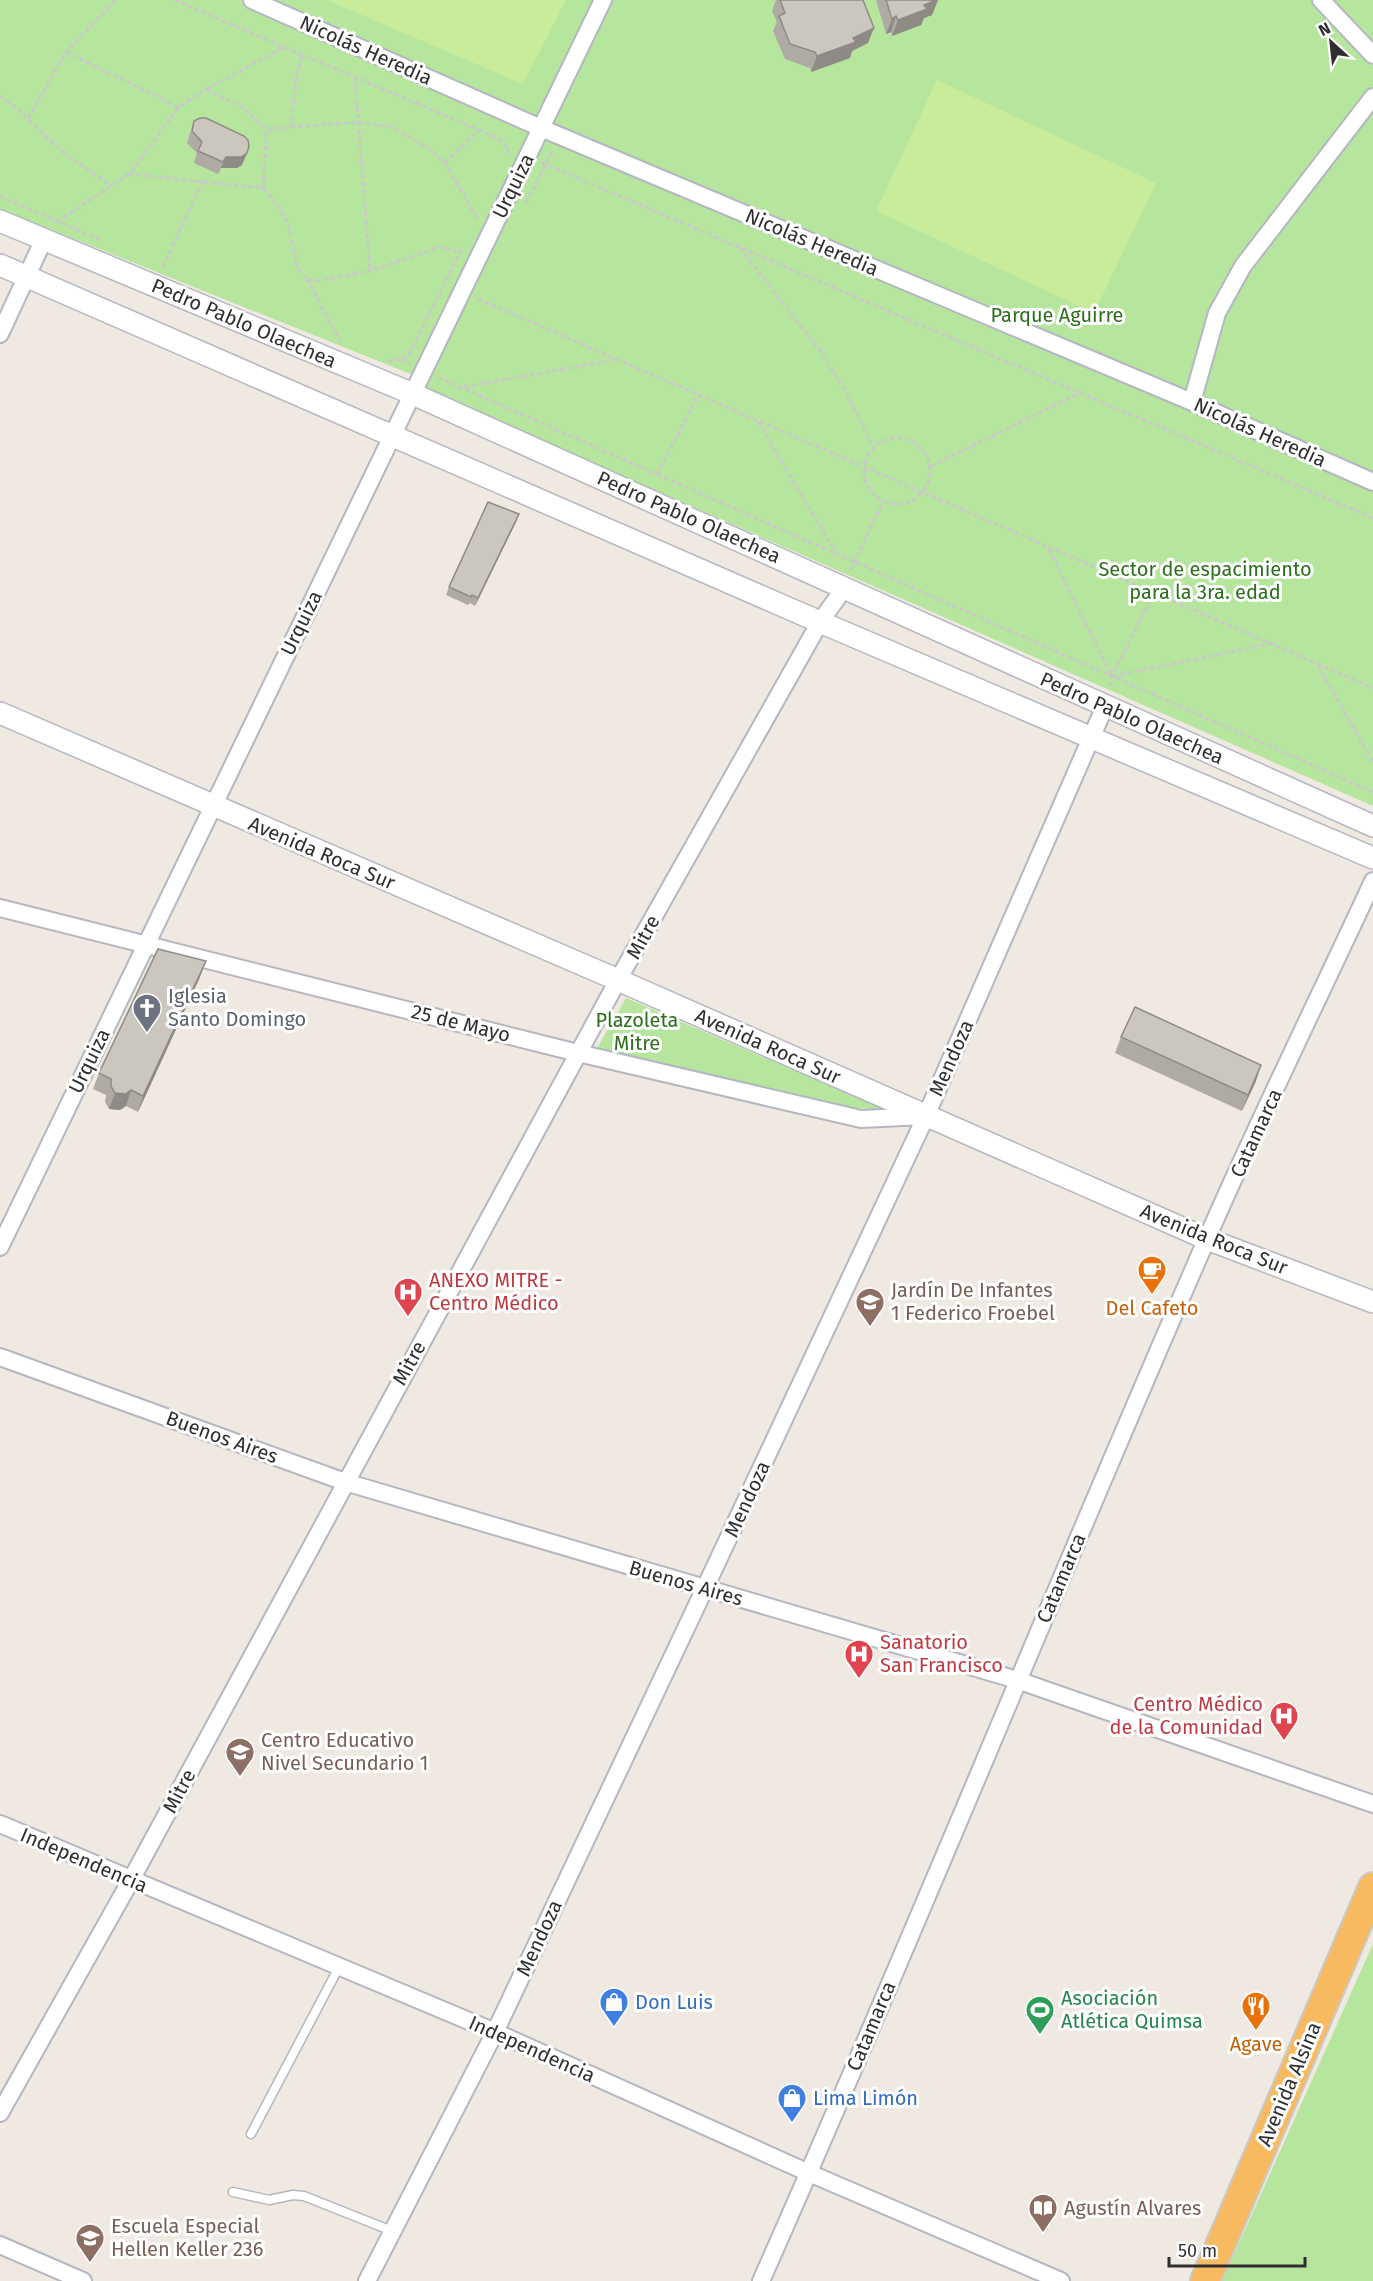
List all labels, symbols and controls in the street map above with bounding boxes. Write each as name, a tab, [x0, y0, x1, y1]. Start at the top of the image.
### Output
street label: Nicolás Heredia	[296, 10, 436, 90]
north arrow	[1301, 12, 1361, 72]
text: N	[1315, 18, 1333, 40]
street label: Urquiza	[487, 150, 539, 222]
street label: Nicolás Heredia	[742, 203, 882, 281]
street label: Pedro Pablo Olaechea	[148, 273, 340, 373]
park label: Parque Aguirre	[991, 303, 1124, 327]
street label: Nicolás Heredia	[1190, 392, 1330, 472]
street label: Pedro Pablo Olaechea	[594, 466, 784, 568]
park label: Sector de espacimiento para la 3ra. edad	[1098, 557, 1312, 604]
street label: Urquiza	[275, 587, 327, 659]
street label: Pedro Pablo Olaechea	[1037, 667, 1227, 769]
street label: Avenida Roca Sur	[245, 811, 399, 895]
street label: Mitre	[621, 911, 665, 963]
place label: Iglesia Santo Domingo	[168, 984, 306, 1031]
church icon: Iglesia Santo Domingo	[131, 992, 163, 1034]
street label: 25 de Mayo	[409, 999, 513, 1047]
street label: Avenida Roca Sur	[691, 1003, 845, 1089]
park label: Plazoleta Mitre	[596, 1008, 678, 1055]
street label: Mendoza	[924, 1016, 978, 1100]
street label: Urquiza	[63, 1025, 115, 1097]
street label: Catamarca	[1225, 1085, 1287, 1181]
street label: Avenida Roca Sur	[1137, 1198, 1291, 1280]
cafe icon: Del Cafeto	[1136, 1254, 1168, 1296]
place label: ANEXO MITRE - Centro Médico	[429, 1268, 562, 1315]
hospital icon: ANEXO MITRE - Centro Médico	[392, 1276, 424, 1318]
place label: Jardín De Infantes 1 Federico Froebel	[891, 1278, 1055, 1325]
school or university icon: Jardín De Infantes 1 Federico Froebel	[854, 1286, 886, 1328]
place label: Del Cafeto	[1106, 1296, 1198, 1320]
street label: Mitre	[387, 1337, 431, 1389]
street label: Buenos Aires	[163, 1406, 281, 1468]
street label: Mendoza	[719, 1457, 775, 1541]
street label: Catamarca	[1031, 1529, 1091, 1627]
street label: Buenos Aires	[626, 1555, 746, 1611]
place label: Sanatorio San Francisco	[880, 1630, 1003, 1677]
hospital icon: Sanatorio San Francisco	[843, 1638, 875, 1680]
place label: Centro Médico de la Comunidad	[1109, 1692, 1263, 1739]
hospital icon: Centro Médico de la Comunidad	[1268, 1700, 1300, 1742]
place label: Centro Educativo Nivel Secundario 1	[261, 1728, 428, 1775]
school or university icon: Centro Educativo Nivel Secundario 1	[224, 1736, 256, 1778]
street label: Mitre	[158, 1765, 200, 1817]
street label: Independencia	[17, 1822, 151, 1898]
street label: Mendoza	[511, 1896, 567, 1980]
street label: Catamarca	[841, 1977, 901, 2075]
shop icon: Don Luis	[598, 1986, 630, 2028]
place label: Asociación Atlética Quimsa	[1061, 1986, 1203, 2033]
place label: Don Luis	[635, 1990, 713, 2014]
restaurant icon: Agave	[1240, 1990, 1272, 2032]
sports icon: Asociación Atlética Quimsa	[1024, 1994, 1056, 2036]
street label: Independencia	[465, 2010, 599, 2088]
street label: Avenida Alsina	[1252, 2018, 1326, 2150]
place label: Agave	[1230, 2032, 1282, 2056]
shop icon: Lima Limón	[776, 2082, 808, 2124]
place label: Lima Limón	[813, 2086, 918, 2110]
library icon: Agustín Alvares	[1027, 2192, 1059, 2234]
place label: Agustín Alvares	[1064, 2196, 1201, 2220]
place label: Escuela Especial Hellen Keller 236	[111, 2214, 263, 2261]
school or university icon: Escuela Especial Hellen Keller 236	[74, 2222, 106, 2264]
scale bar	[1169, 2230, 1306, 2268]
text: 50 m	[1178, 2240, 1217, 2262]

